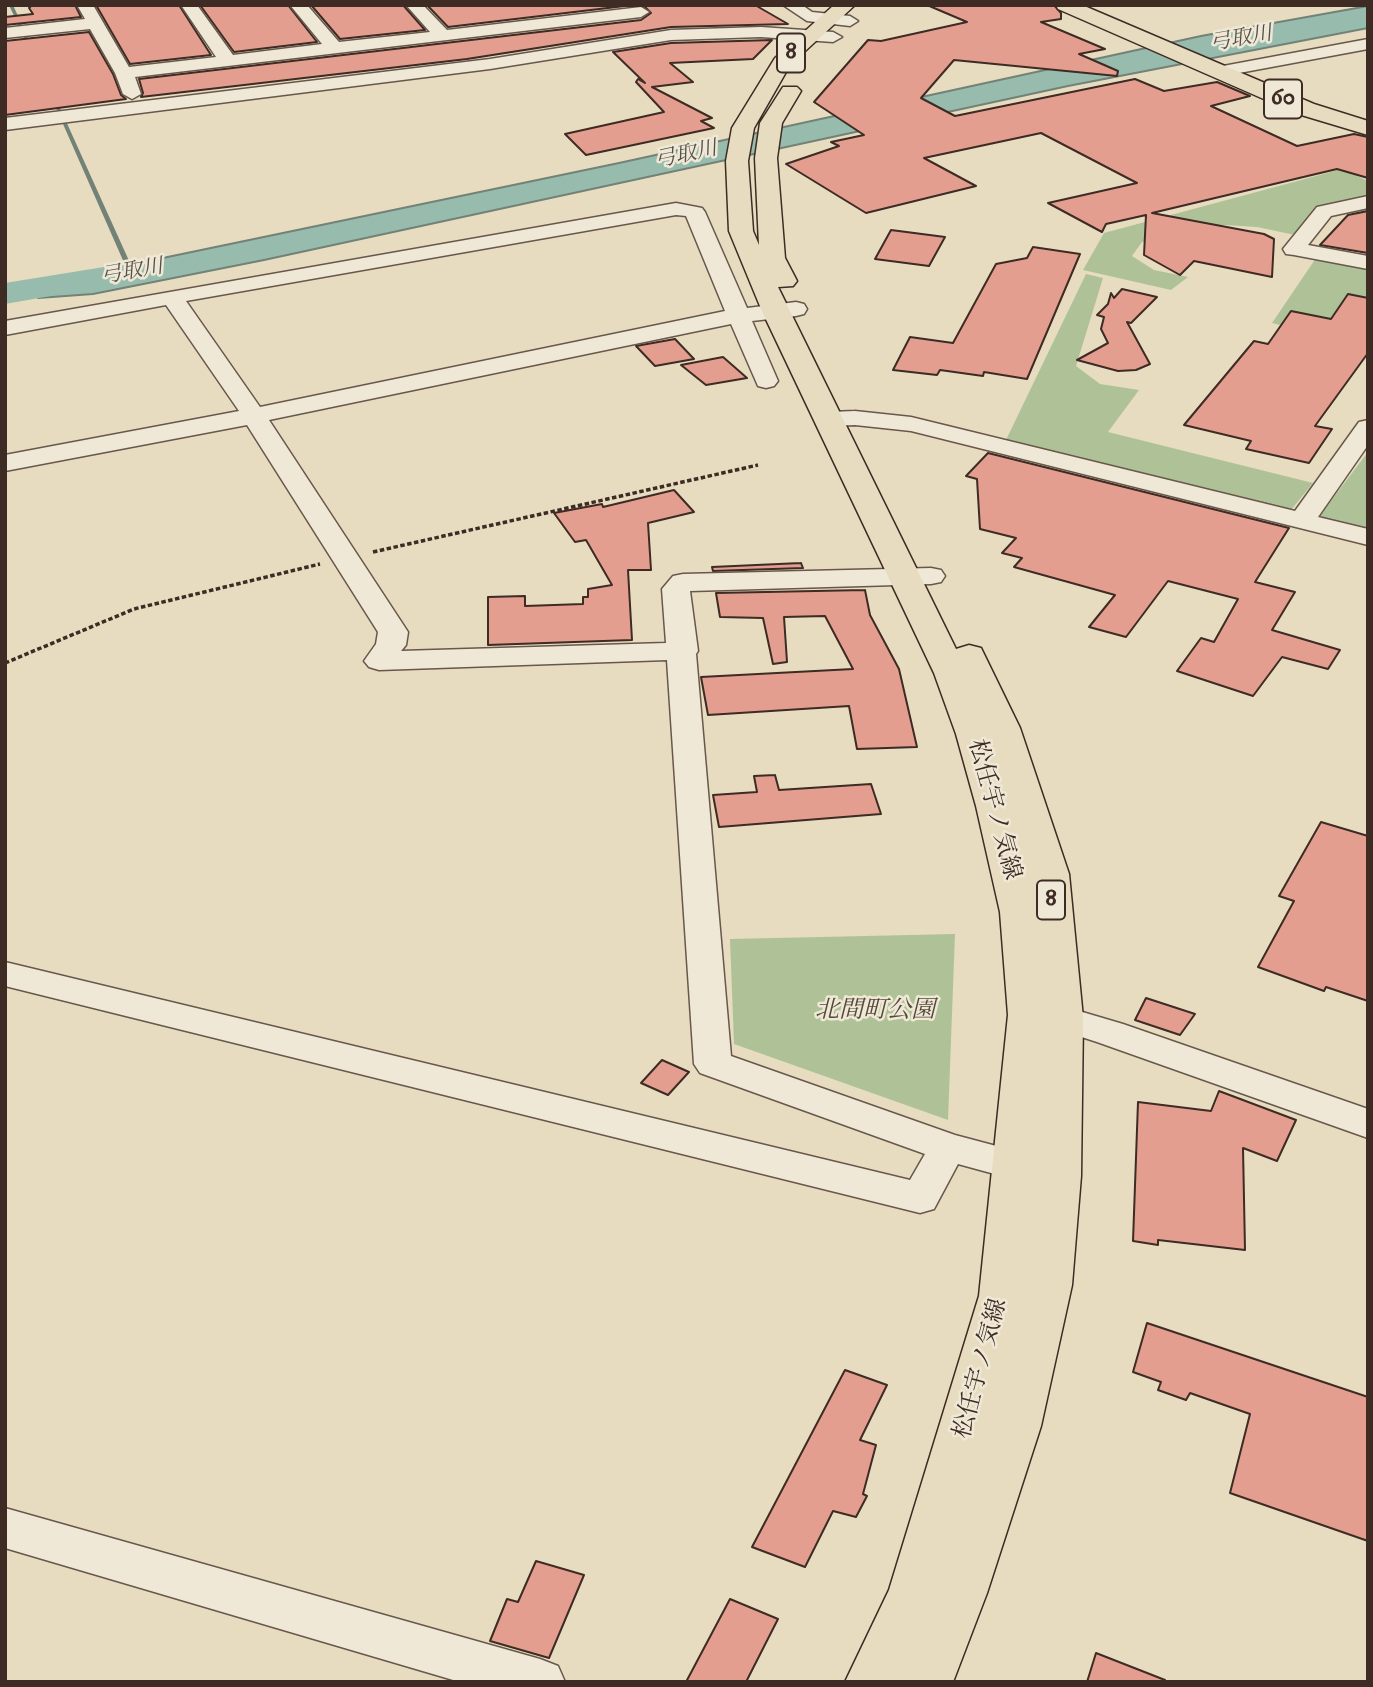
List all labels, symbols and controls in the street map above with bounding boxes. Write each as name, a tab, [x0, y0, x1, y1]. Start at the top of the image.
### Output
water label: 弓取川	[1208, 22, 1274, 58]
road number: 8	[777, 34, 805, 72]
road number: 60	[1264, 80, 1302, 118]
water label: 弓取川	[653, 137, 719, 175]
water label: 弓取川	[99, 255, 165, 291]
street label: 松任宇ノ気線	[960, 737, 1026, 883]
road number: 8	[1037, 880, 1065, 920]
park label: 北間町公園	[815, 998, 935, 1026]
street label: 松任宇ノ気線	[949, 1296, 1015, 1442]

